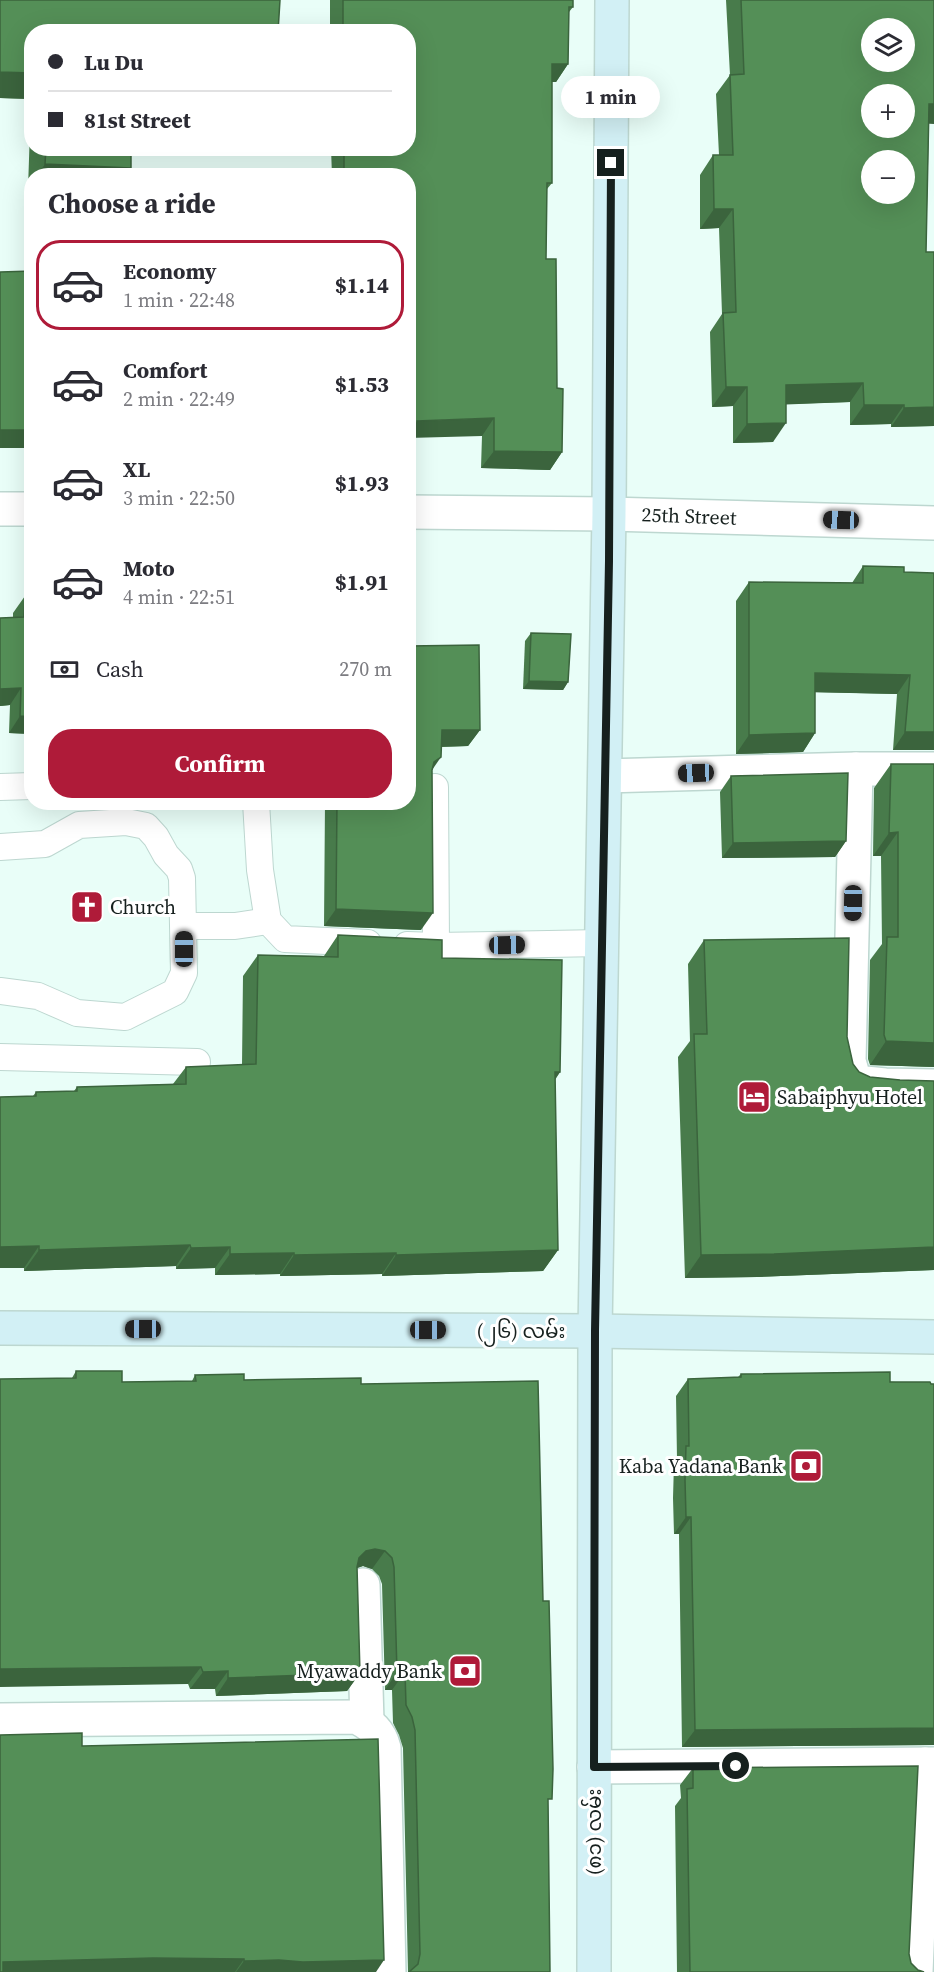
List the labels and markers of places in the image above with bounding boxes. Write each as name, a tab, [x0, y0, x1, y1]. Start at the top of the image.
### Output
church icon: Church	[69, 889, 105, 925]
place label: Church	[110, 893, 176, 921]
hotel icon: Sabaiphyu Hotel	[736, 1079, 772, 1115]
place label: Sabaiphyu Hotel	[777, 1083, 923, 1111]
bank icon: Kaba Yadana Bank	[788, 1448, 824, 1484]
place label: Kaba Yadana Bank	[619, 1452, 783, 1480]
bank icon: Myawaddy Bank	[447, 1653, 483, 1689]
place label: Myawaddy Bank	[297, 1657, 442, 1685]

